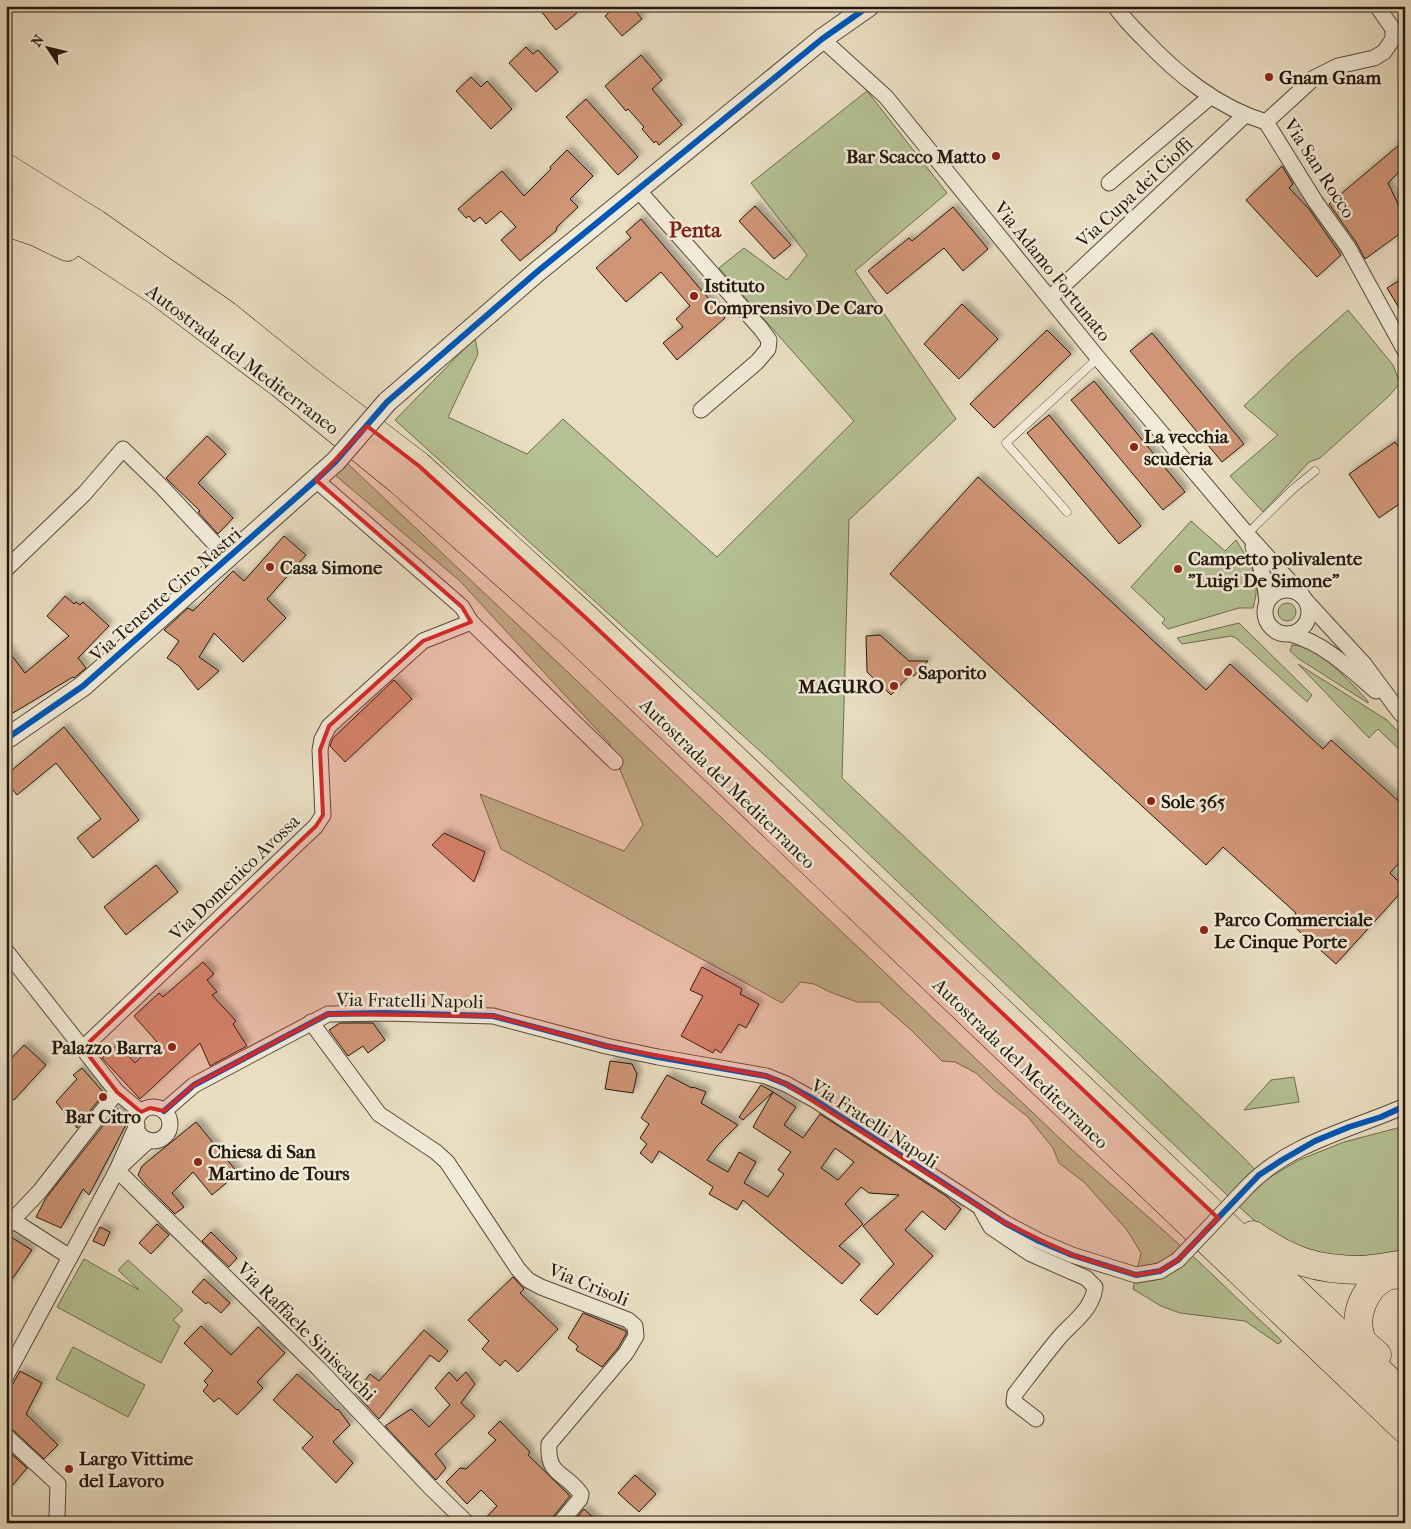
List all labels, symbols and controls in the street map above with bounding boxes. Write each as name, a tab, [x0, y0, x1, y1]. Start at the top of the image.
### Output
north arrow	[22, 22, 72, 72]
text: N	[28, 31, 48, 50]
place label: Gnam Gnam	[1279, 67, 1381, 89]
marker: Gnam Gnam	[1263, 71, 1275, 83]
street label: Via San Rocco	[1278, 114, 1360, 223]
street label: Via Cupa dei Cioffi	[1071, 133, 1198, 253]
place label: Bar Scacco Matto	[846, 146, 986, 168]
marker: Bar Scacco Matto	[990, 150, 1002, 162]
street label: Via Adamo Fortunato	[989, 197, 1116, 346]
district label: Penta	[669, 218, 722, 242]
place label: Istituto Comprensivo De Caro	[704, 275, 883, 319]
street label: Autostrada del Mediterraneo	[141, 280, 343, 440]
marker: Istituto Comprensivo De Caro	[688, 290, 700, 302]
place label: La vecchia scuderia	[1144, 426, 1230, 470]
marker: La vecchia scuderia	[1128, 441, 1140, 453]
street label: Via Tenente Ciro Nastri	[85, 523, 246, 667]
place label: Campetto polivalente "Luigi De Simone"	[1188, 548, 1363, 592]
place label: Casa Simone	[280, 557, 383, 579]
marker: Casa Simone	[264, 561, 276, 573]
marker: Campetto polivalente "Luigi De Simone"	[1172, 563, 1184, 575]
place label: Saporito	[918, 662, 987, 684]
marker: Saporito	[902, 666, 914, 678]
place label: MAGURO	[797, 676, 884, 698]
marker: MAGURO	[888, 680, 900, 692]
street label: Autostrada del Mediterraneo	[634, 693, 820, 874]
place label: Sole 365	[1161, 791, 1225, 813]
marker: Sole 365	[1145, 795, 1157, 807]
street label: Via Domenico Avossa	[164, 810, 304, 946]
place label: Parco Commerciale Le Cinque Porte	[1214, 909, 1373, 953]
marker: Parco Commerciale Le Cinque Porte	[1198, 924, 1210, 936]
street label: Autostrada del Mediterraneo	[927, 973, 1113, 1154]
street label: Via Fratelli Napoli	[335, 989, 484, 1013]
place label: Palazzo Barra	[51, 1037, 163, 1059]
marker: Palazzo Barra	[166, 1041, 178, 1053]
street label: Via Fratelli Napoli	[806, 1074, 943, 1173]
marker: Bar Citro	[97, 1091, 109, 1103]
place label: Bar Citro	[65, 1106, 141, 1128]
place label: Chiesa di San Martino de Tours	[207, 1141, 350, 1185]
marker: Chiesa di San Martino de Tours	[192, 1156, 204, 1168]
street label: Via Raffaele Siniscalchi	[232, 1257, 381, 1406]
street label: Via Crisoli	[544, 1259, 632, 1311]
place label: Largo Vittime del Lavoro	[79, 1448, 194, 1492]
marker: Largo Vittime del Lavoro	[63, 1463, 75, 1475]

